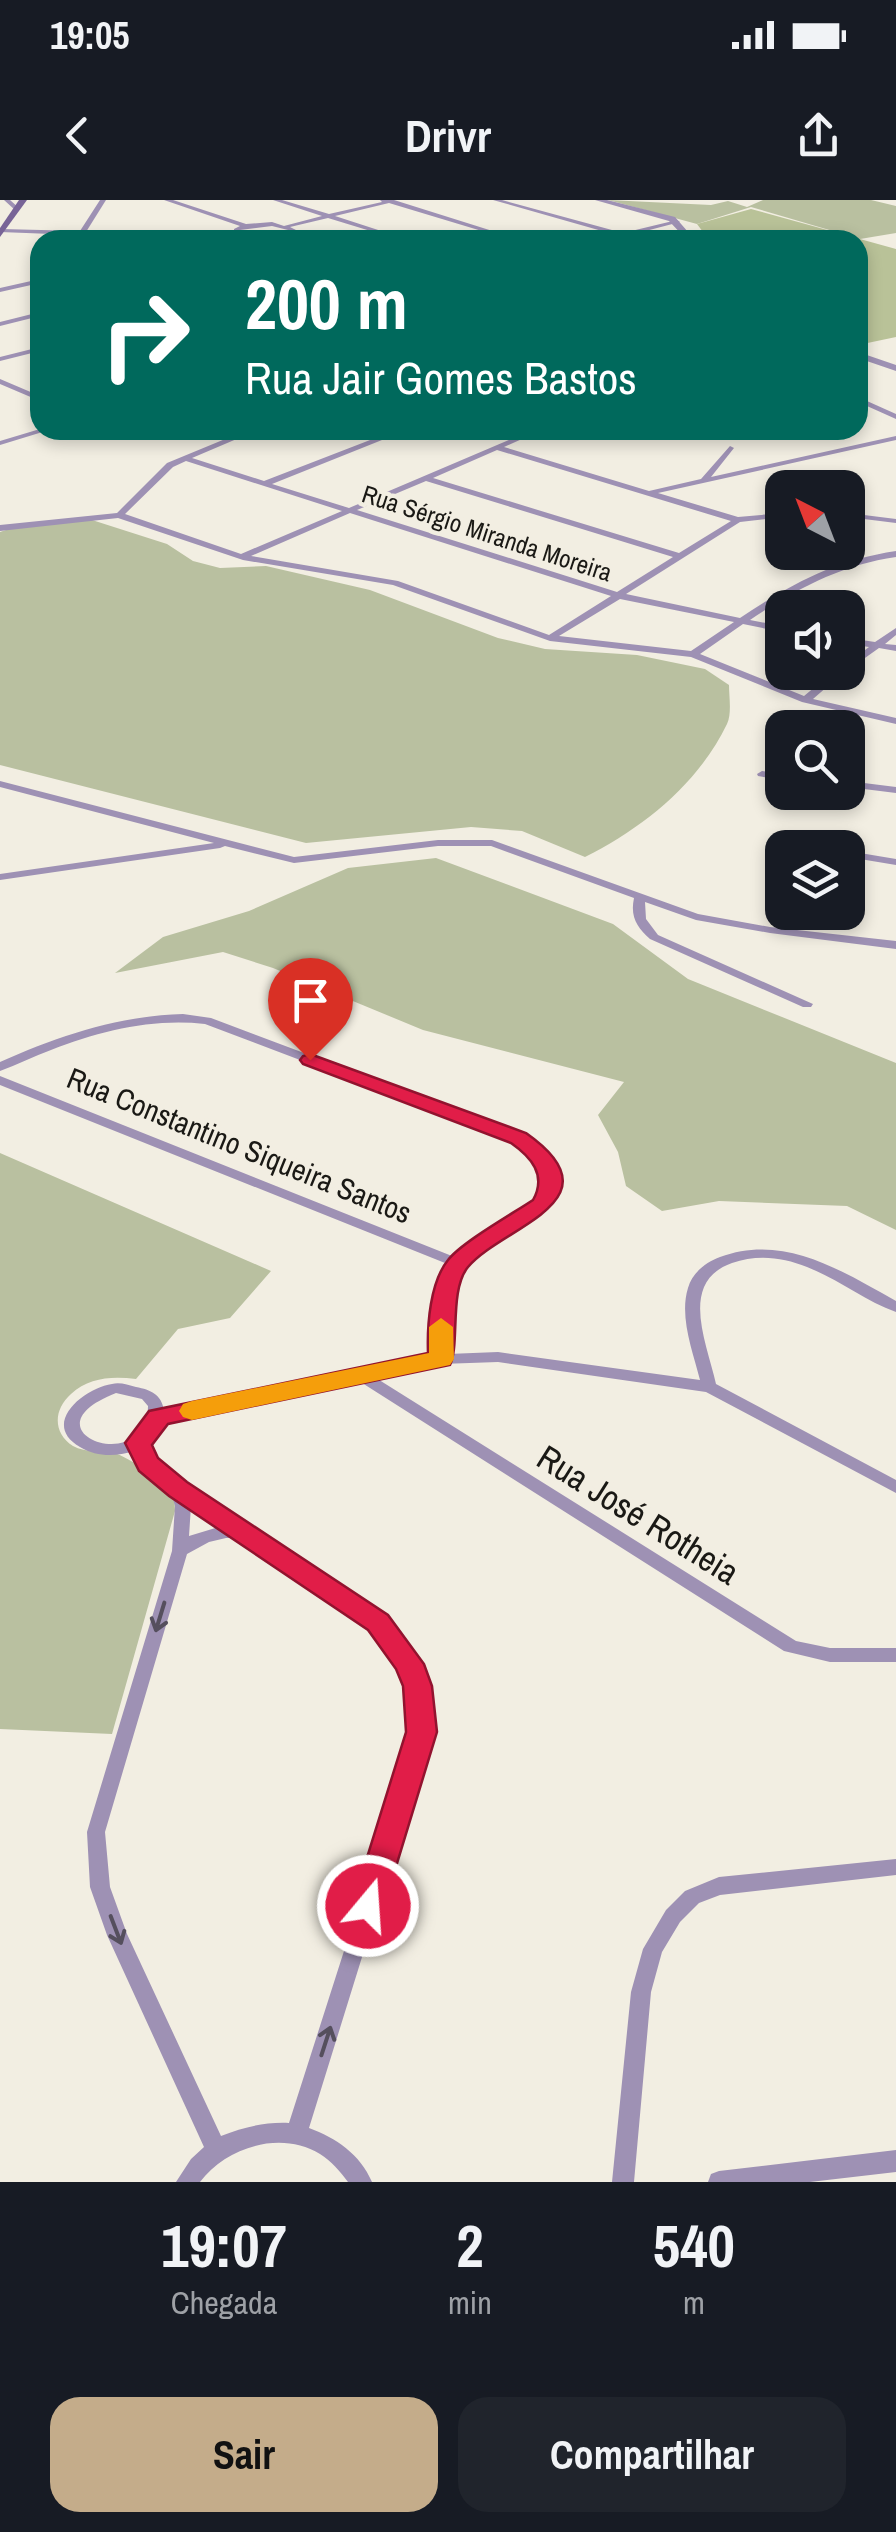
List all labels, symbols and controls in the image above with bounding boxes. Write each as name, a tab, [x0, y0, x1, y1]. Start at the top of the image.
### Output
text: 19:05	[50, 10, 130, 61]
text: Drivr	[405, 105, 491, 166]
icon: back	[50, 108, 105, 163]
icon: share	[791, 108, 846, 163]
text: 200 m	[245, 257, 408, 351]
icon: right	[80, 270, 210, 400]
text: Rua Jair Gomes Bastos	[245, 347, 637, 408]
north arrow	[765, 470, 865, 570]
map controls	[765, 470, 865, 930]
street label: Rua Sérgio Miranda Moreira	[358, 477, 617, 590]
button: sound	[765, 590, 865, 690]
button: search	[765, 710, 865, 810]
button: layers	[765, 830, 865, 930]
pin	[268, 958, 353, 1061]
icon: arrive	[283, 973, 338, 1028]
street label: Rua Constantino Siqueira Santos	[61, 1058, 417, 1233]
street label: Rua José Rotheia	[528, 1434, 748, 1595]
one-way arrow	[150, 1601, 168, 1633]
position arrow	[316, 1854, 420, 1958]
one-way arrow	[108, 1914, 126, 1945]
one-way arrow	[318, 2025, 336, 2057]
text: 19:07	[161, 2205, 287, 2286]
text: 2	[456, 2205, 484, 2286]
text: 540	[653, 2205, 735, 2286]
text: Chegada	[171, 2281, 277, 2324]
text: min	[448, 2281, 492, 2324]
text: m	[683, 2281, 705, 2324]
button: Sair	[50, 2397, 438, 2512]
button: Compartilhar	[458, 2397, 846, 2512]

